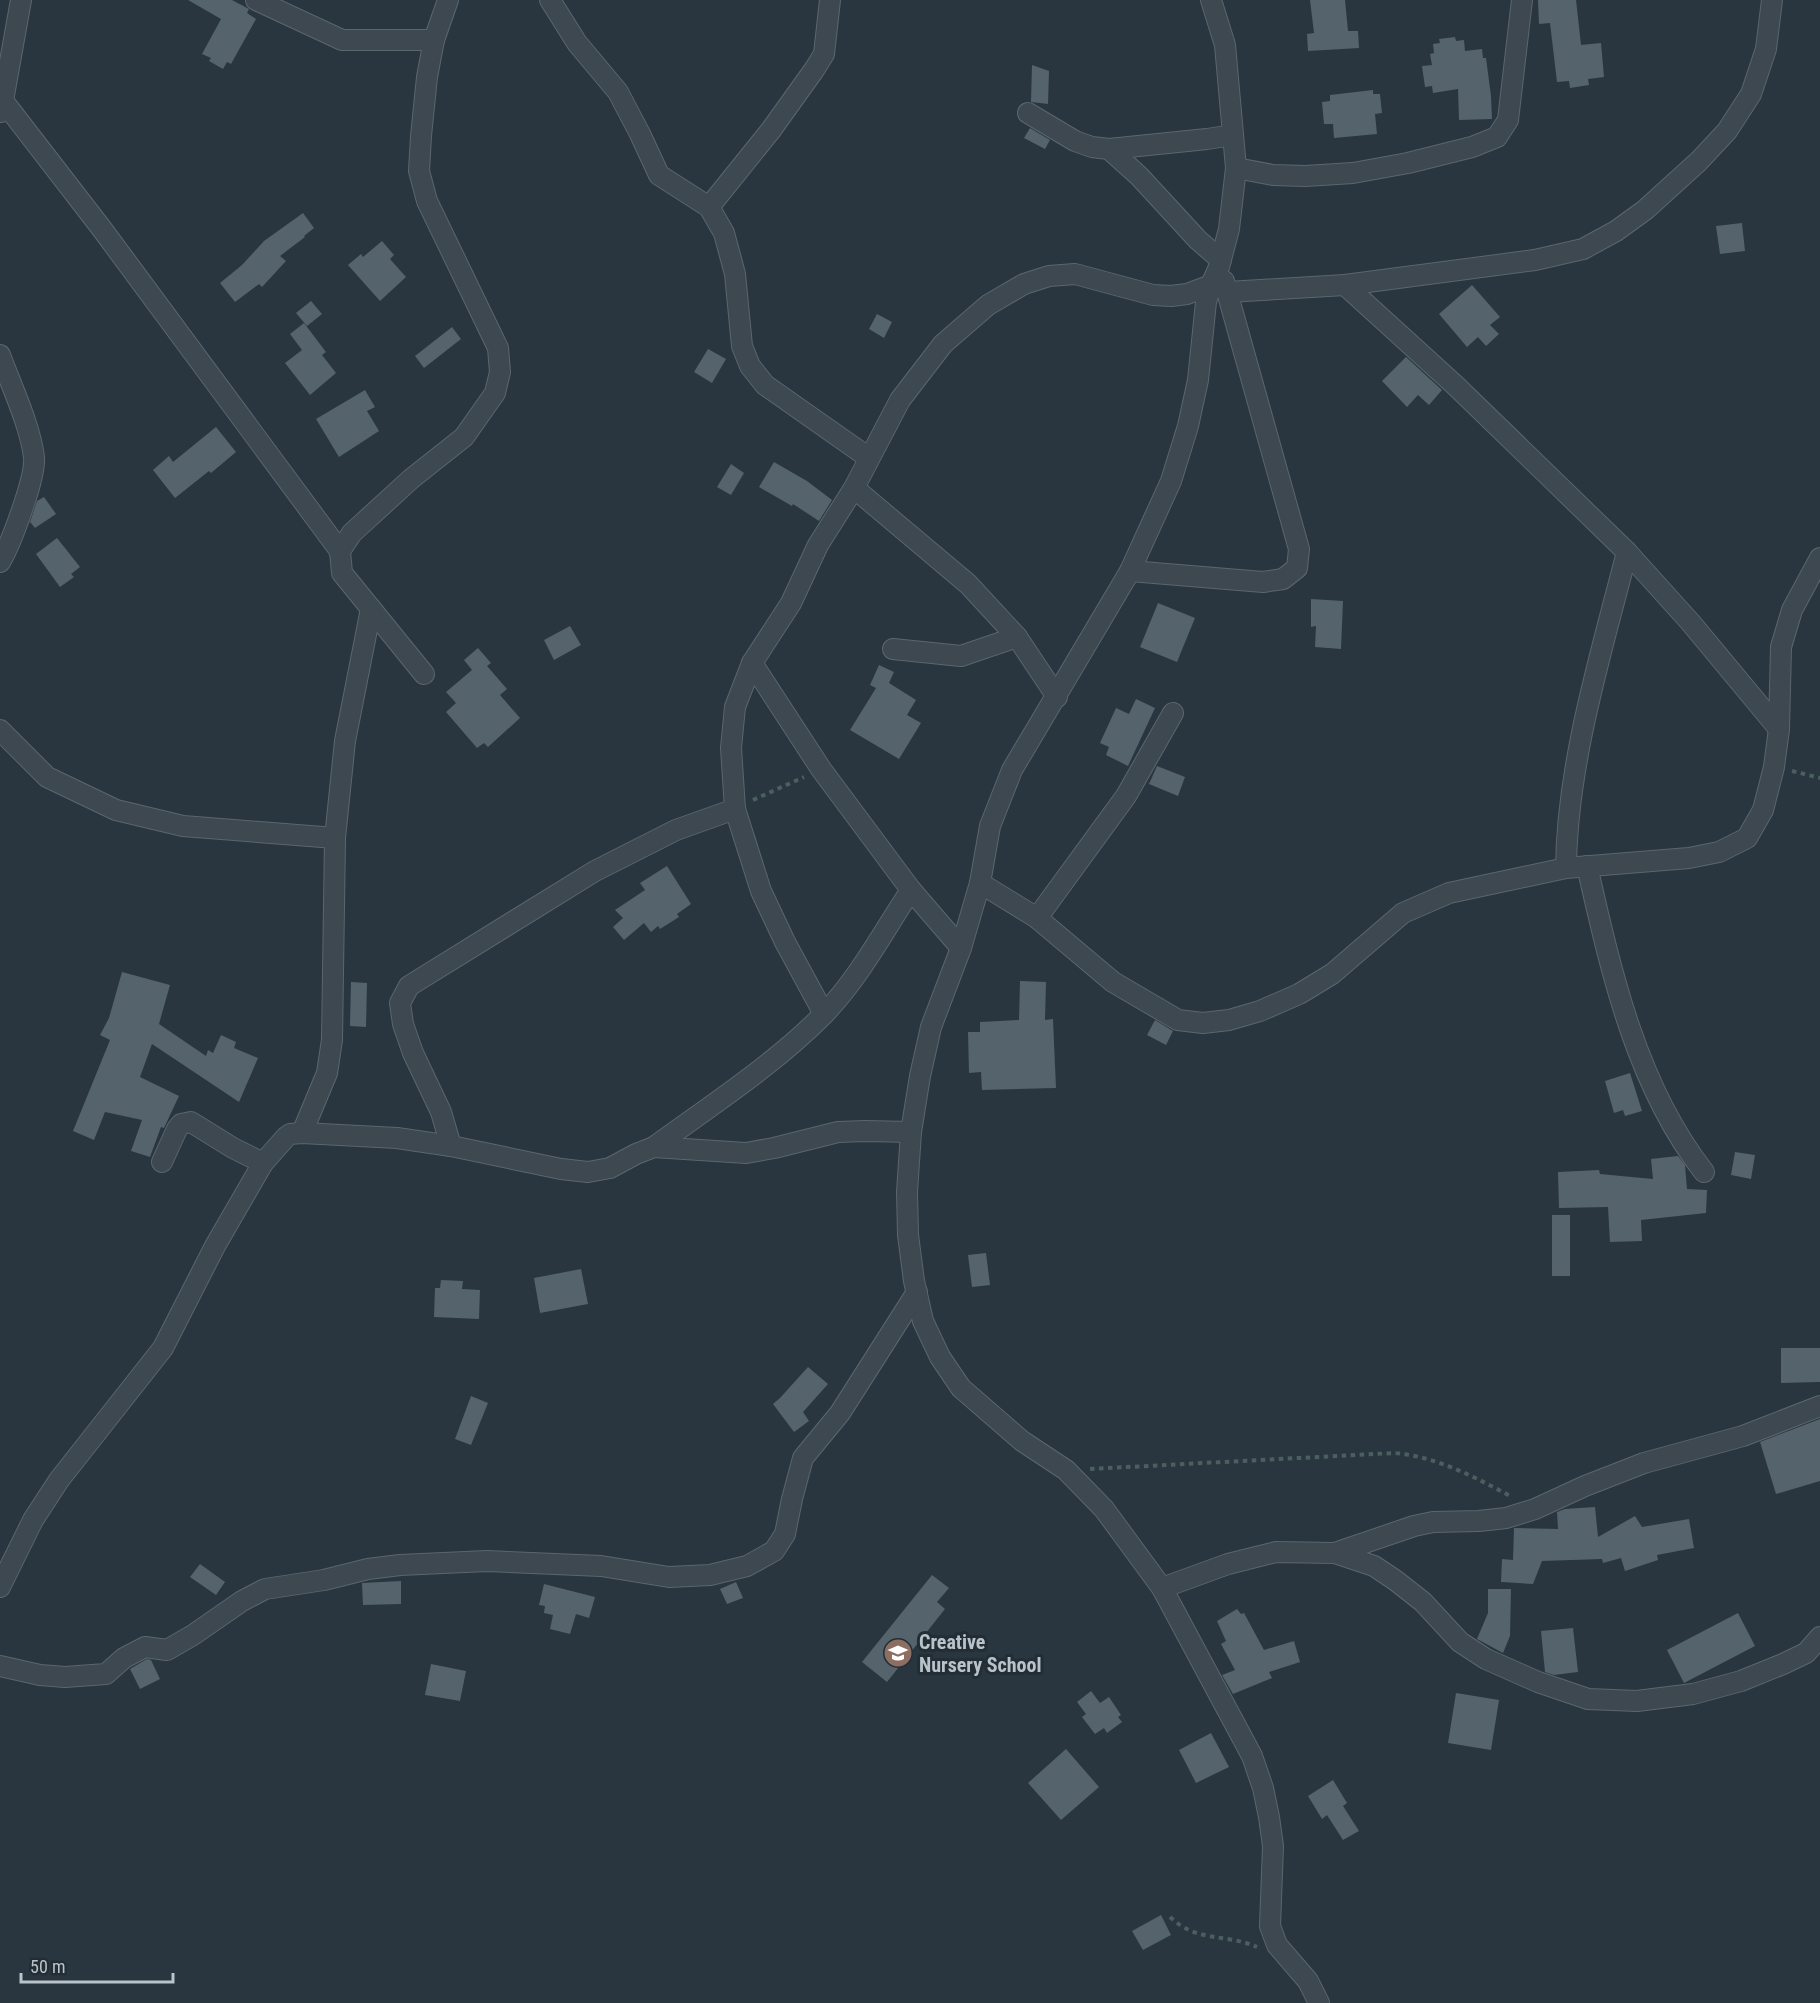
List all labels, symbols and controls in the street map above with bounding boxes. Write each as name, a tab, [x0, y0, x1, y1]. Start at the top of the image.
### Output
place label: Creative Nursery School	[919, 1630, 1041, 1677]
school or university icon: Creative Nursery School	[882, 1637, 914, 1669]
scale bar	[21, 1946, 172, 1984]
text: 50 m	[30, 1956, 65, 1977]

